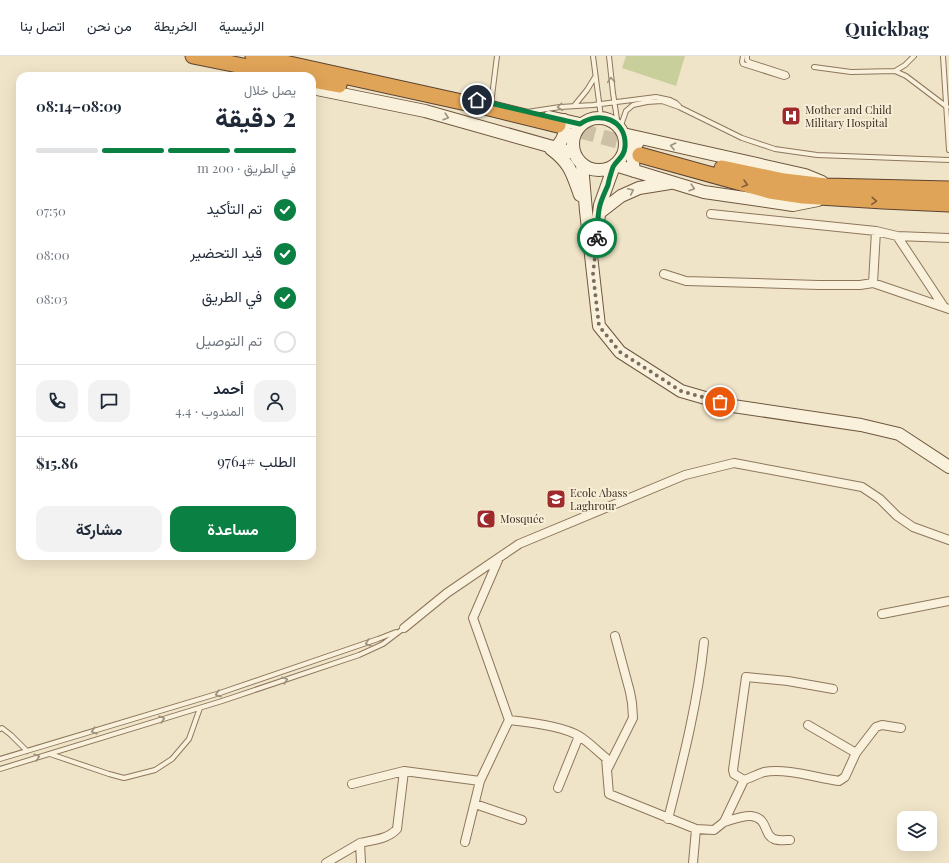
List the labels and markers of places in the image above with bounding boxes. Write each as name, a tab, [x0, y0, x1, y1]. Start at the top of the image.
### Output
pin	[460, 83, 494, 117]
place label: Mother and Child Military Hospital	[805, 102, 892, 130]
hospital icon: Mother and Child Military Hospital	[780, 105, 802, 127]
pin	[703, 385, 737, 419]
place label: Ecole Abass Laghrour	[570, 485, 627, 513]
school or university icon: Ecole Abass Laghrour	[545, 488, 567, 510]
mosque icon: Mosquée	[475, 508, 497, 530]
place label: Mosquée	[500, 511, 544, 526]

